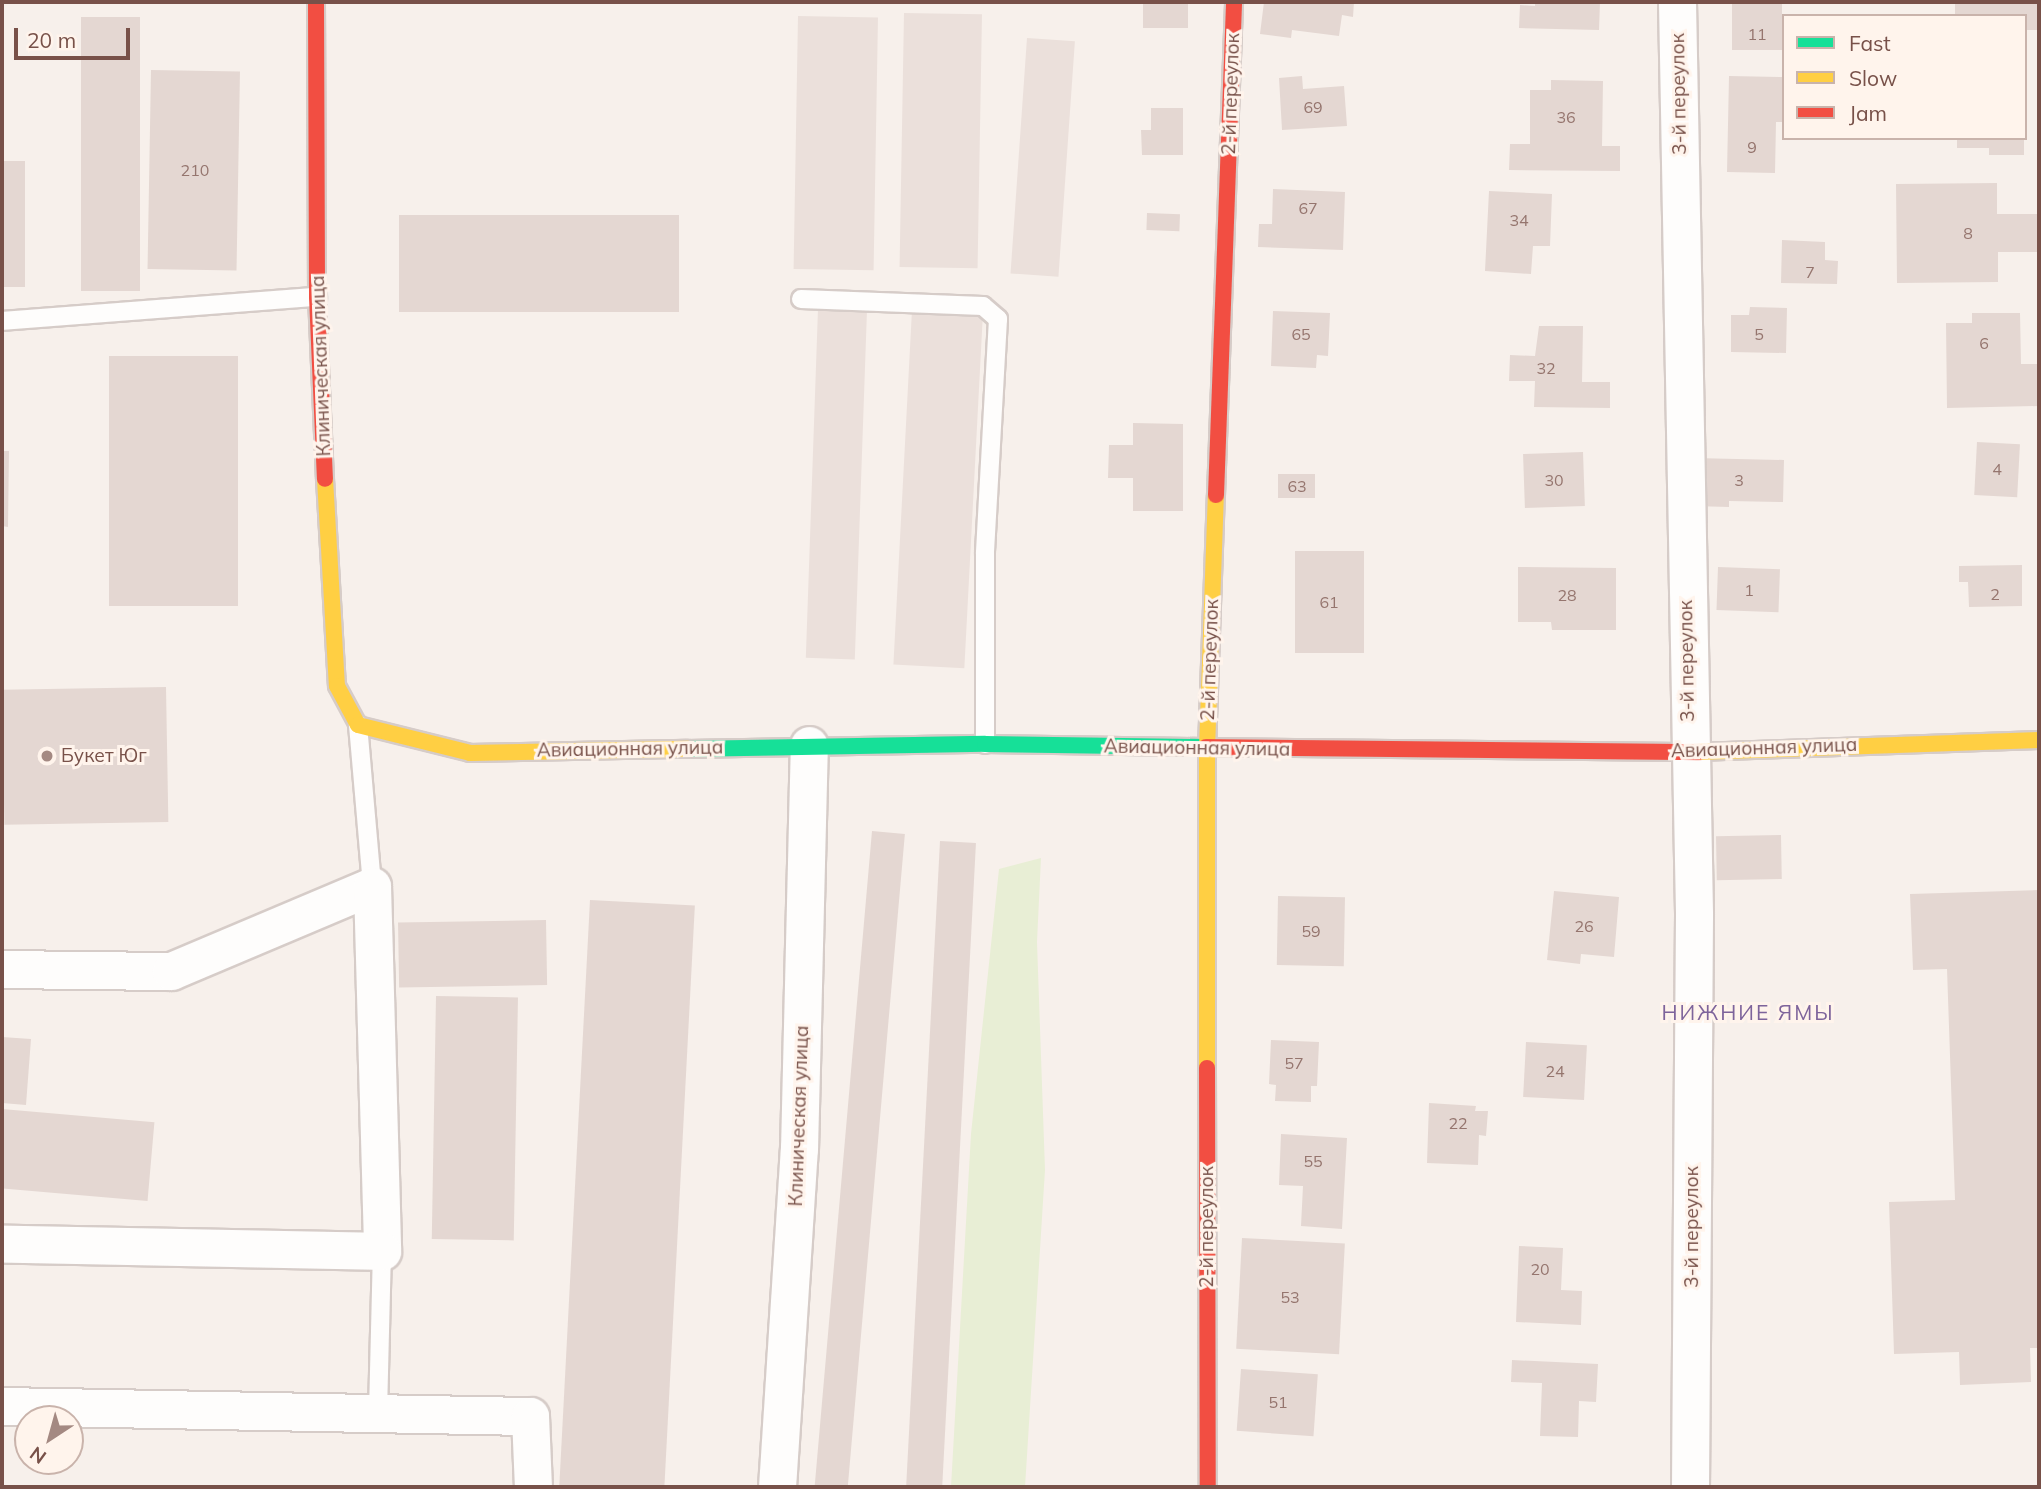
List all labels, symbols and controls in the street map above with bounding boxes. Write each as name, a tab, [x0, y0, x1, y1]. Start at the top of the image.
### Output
scale bar	[18, 14, 133, 58]
legend	[1782, 14, 2027, 140]
house number: 11	[1747, 24, 1767, 44]
text: 20 m	[27, 27, 76, 53]
text: Fast	[1849, 30, 1891, 56]
street label: 2-й переулок	[1217, 33, 1245, 155]
street label: 3-й переулок	[1667, 33, 1691, 155]
text: Slow	[1849, 65, 1897, 91]
house number: 69	[1303, 97, 1323, 117]
text: Jam	[1849, 100, 1887, 126]
house number: 36	[1556, 107, 1576, 127]
house number: 9	[1747, 137, 1757, 157]
house number: 210	[181, 160, 209, 180]
house number: 67	[1298, 198, 1318, 218]
house number: 34	[1509, 210, 1529, 230]
house number: 8	[1963, 223, 1973, 243]
house number: 7	[1805, 262, 1815, 282]
street label: Клиническая улица	[306, 275, 336, 457]
house number: 65	[1291, 324, 1311, 344]
house number: 5	[1754, 324, 1764, 344]
house number: 6	[1979, 333, 1989, 353]
house number: 32	[1536, 358, 1556, 378]
house number: 4	[1992, 459, 2002, 479]
house number: 30	[1544, 470, 1564, 490]
house number: 3	[1734, 470, 1744, 490]
house number: 63	[1287, 476, 1307, 496]
house number: 1	[1744, 580, 1754, 600]
house number: 2	[1990, 584, 2000, 604]
house number: 28	[1557, 585, 1577, 605]
house number: 61	[1319, 592, 1339, 612]
street label: 2-й переулок	[1196, 599, 1224, 721]
street label: 3-й переулок	[1675, 600, 1699, 722]
street label: Авиационная улица	[1670, 733, 1858, 763]
street label: Авиационная улица	[1104, 735, 1290, 761]
street label: Авиационная улица	[537, 736, 723, 762]
place label: Букет Юг	[61, 745, 147, 767]
marker: Букет Юг	[39, 748, 55, 764]
house number: 26	[1574, 916, 1594, 936]
house number: 59	[1301, 921, 1321, 941]
district label: НИЖНИЕ ЯМЫ	[1663, 999, 1833, 1025]
street label: Клиническая улица	[784, 1025, 814, 1207]
house number: 57	[1284, 1053, 1304, 1073]
house number: 24	[1545, 1061, 1565, 1081]
house number: 22	[1448, 1113, 1468, 1133]
house number: 55	[1303, 1151, 1323, 1171]
street label: 2-й переулок	[1196, 1166, 1218, 1288]
street label: 3-й переулок	[1681, 1166, 1703, 1288]
house number: 20	[1530, 1259, 1550, 1279]
house number: 53	[1280, 1287, 1300, 1307]
house number: 51	[1268, 1392, 1288, 1412]
north arrow	[14, 1405, 84, 1475]
text: N	[25, 1441, 51, 1469]

